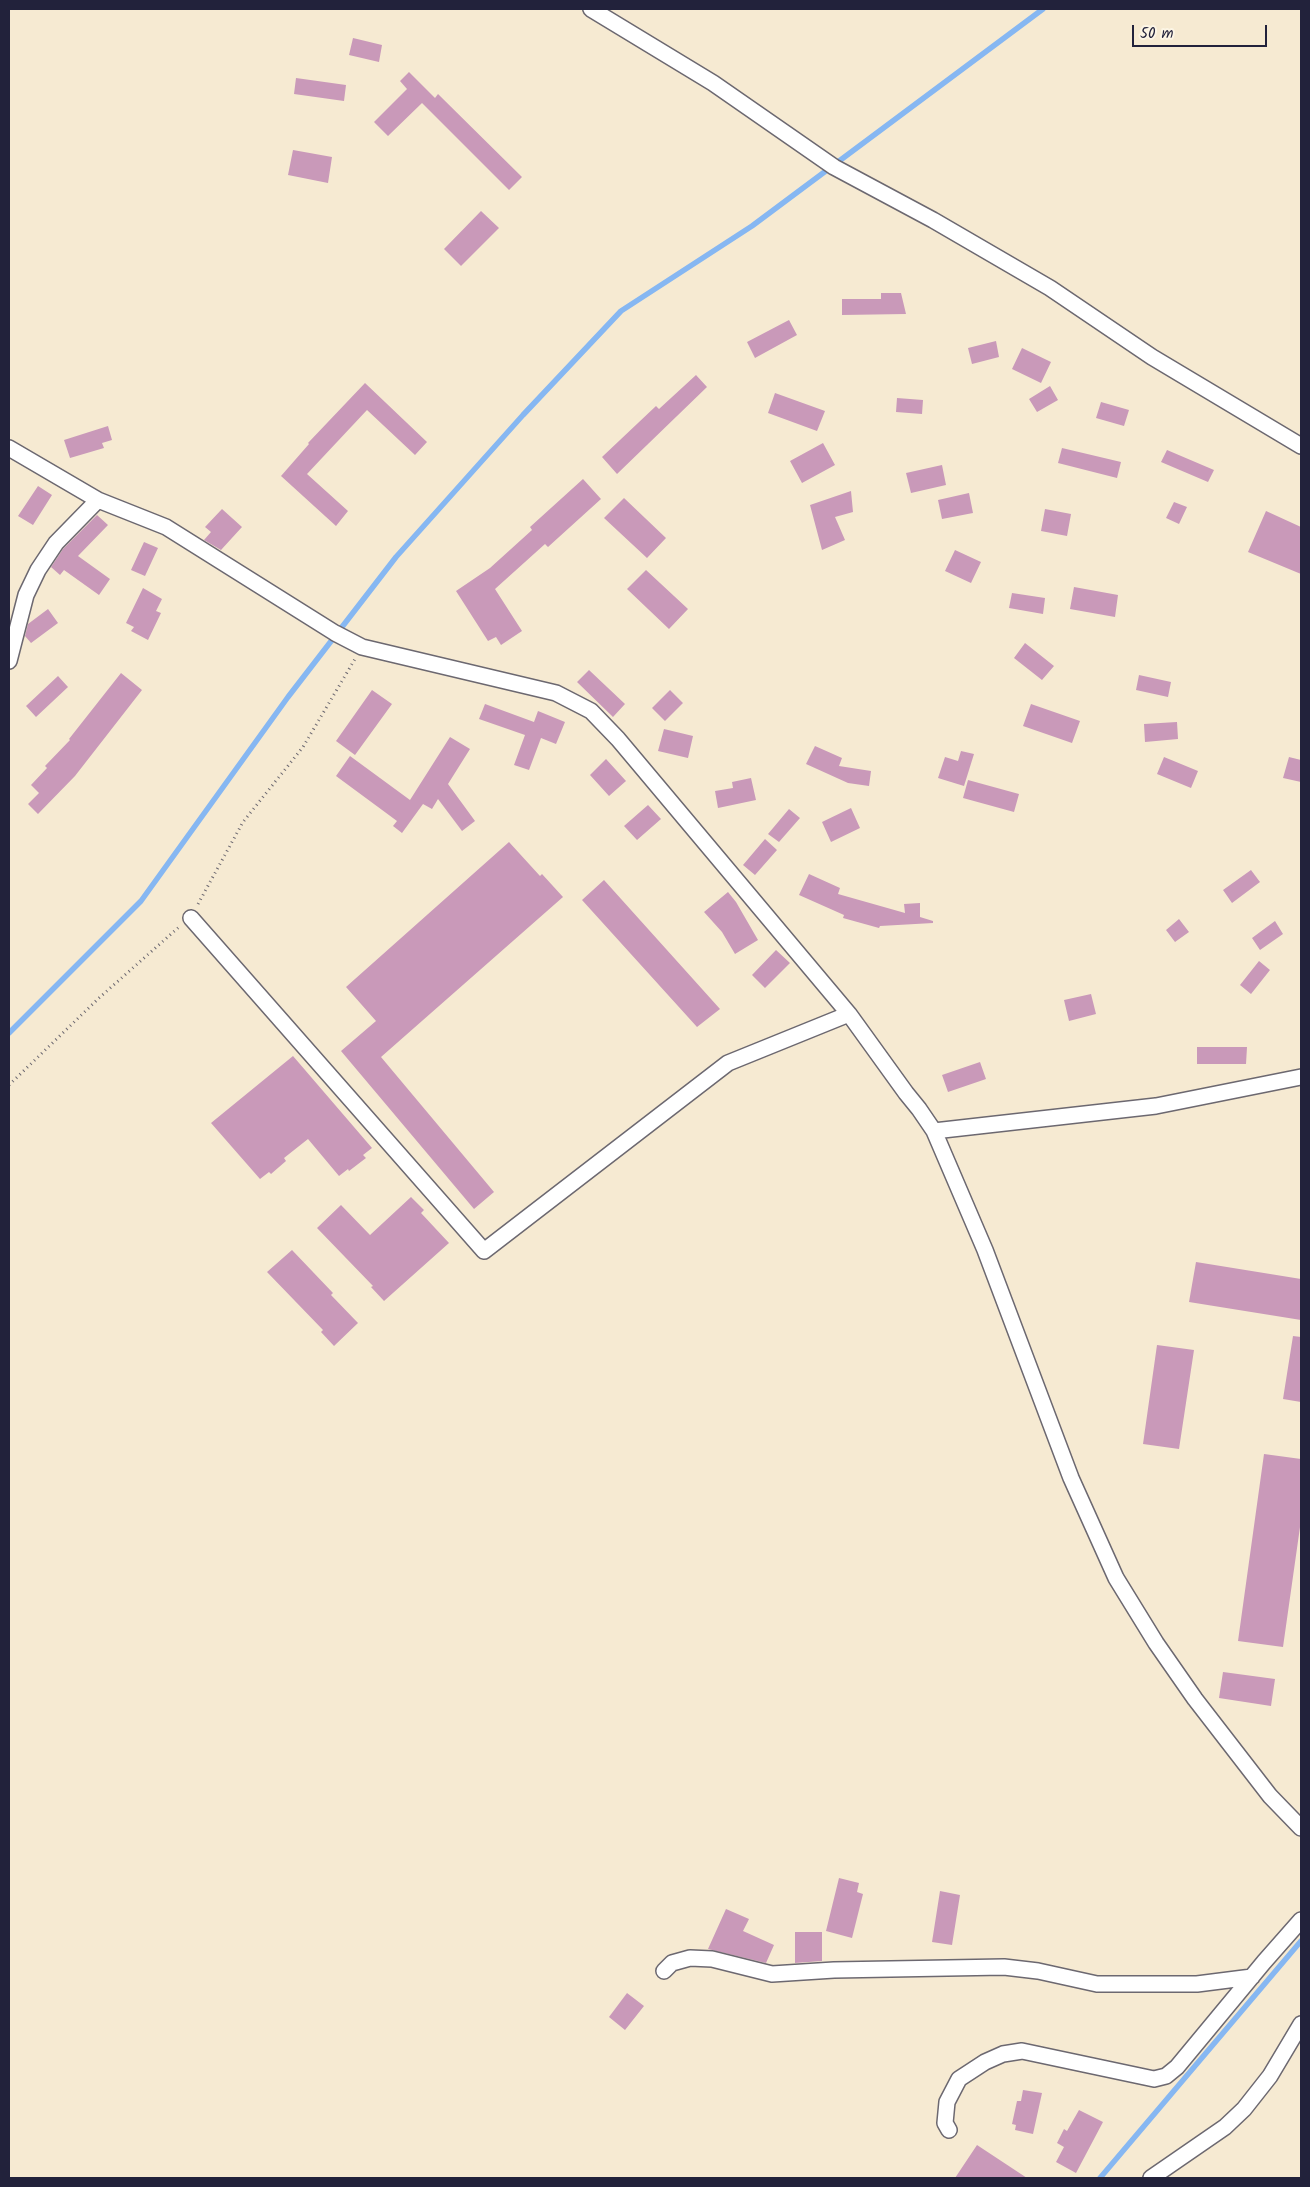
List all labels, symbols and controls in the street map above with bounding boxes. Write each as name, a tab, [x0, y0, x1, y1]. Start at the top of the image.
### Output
scale bar	[1135, 15, 1270, 47]
text: 50 m	[1140, 22, 1174, 46]

